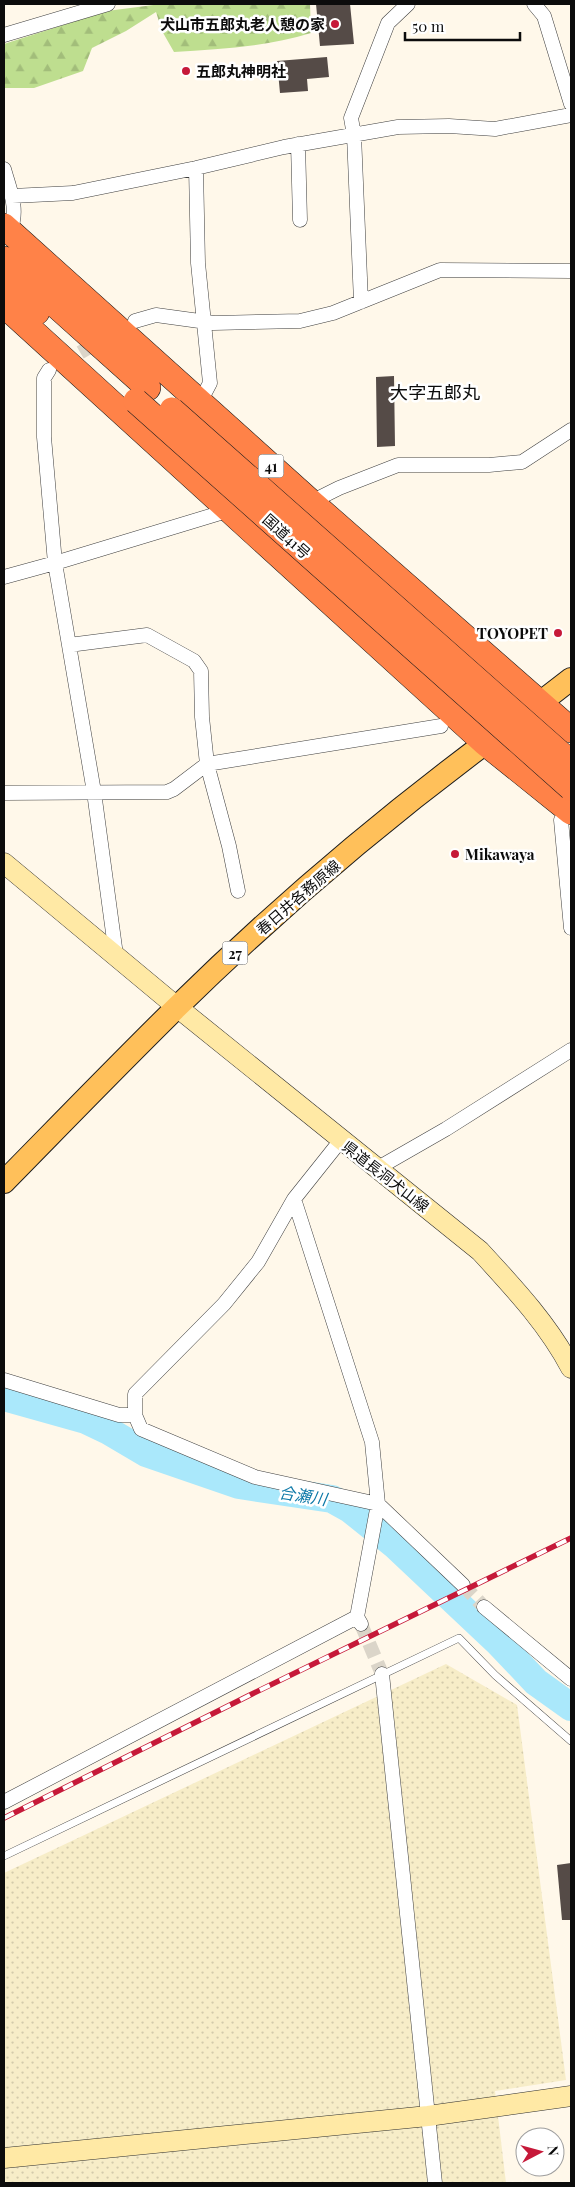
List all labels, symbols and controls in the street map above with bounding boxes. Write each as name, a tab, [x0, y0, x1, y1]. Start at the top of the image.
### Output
scale bar	[405, 10, 520, 42]
place label: 犬山市五郎丸老人憩の家	[160, 14, 325, 34]
text: 50 m	[412, 16, 445, 36]
marker: 犬山市五郎丸老人憩の家	[329, 18, 341, 30]
place label: 五郎丸神明社	[196, 61, 286, 81]
marker: 五郎丸神明社	[180, 65, 192, 77]
district label: 大字五郎丸	[390, 380, 480, 404]
road number: 41	[258, 454, 284, 478]
street label: 国道41号	[259, 509, 315, 563]
place label: TOYOPET	[477, 623, 548, 643]
marker: TOYOPET	[552, 627, 564, 639]
place label: Mikawaya	[465, 844, 535, 864]
marker: Mikawaya	[449, 848, 461, 860]
street label: 春日井各務原線	[252, 855, 344, 939]
road number: 27	[222, 941, 248, 964]
street label: 県道長洞犬山線	[338, 1136, 434, 1216]
water label: 合瀬川	[278, 1481, 330, 1509]
north arrow	[515, 2127, 565, 2177]
text: N	[543, 2145, 563, 2157]

